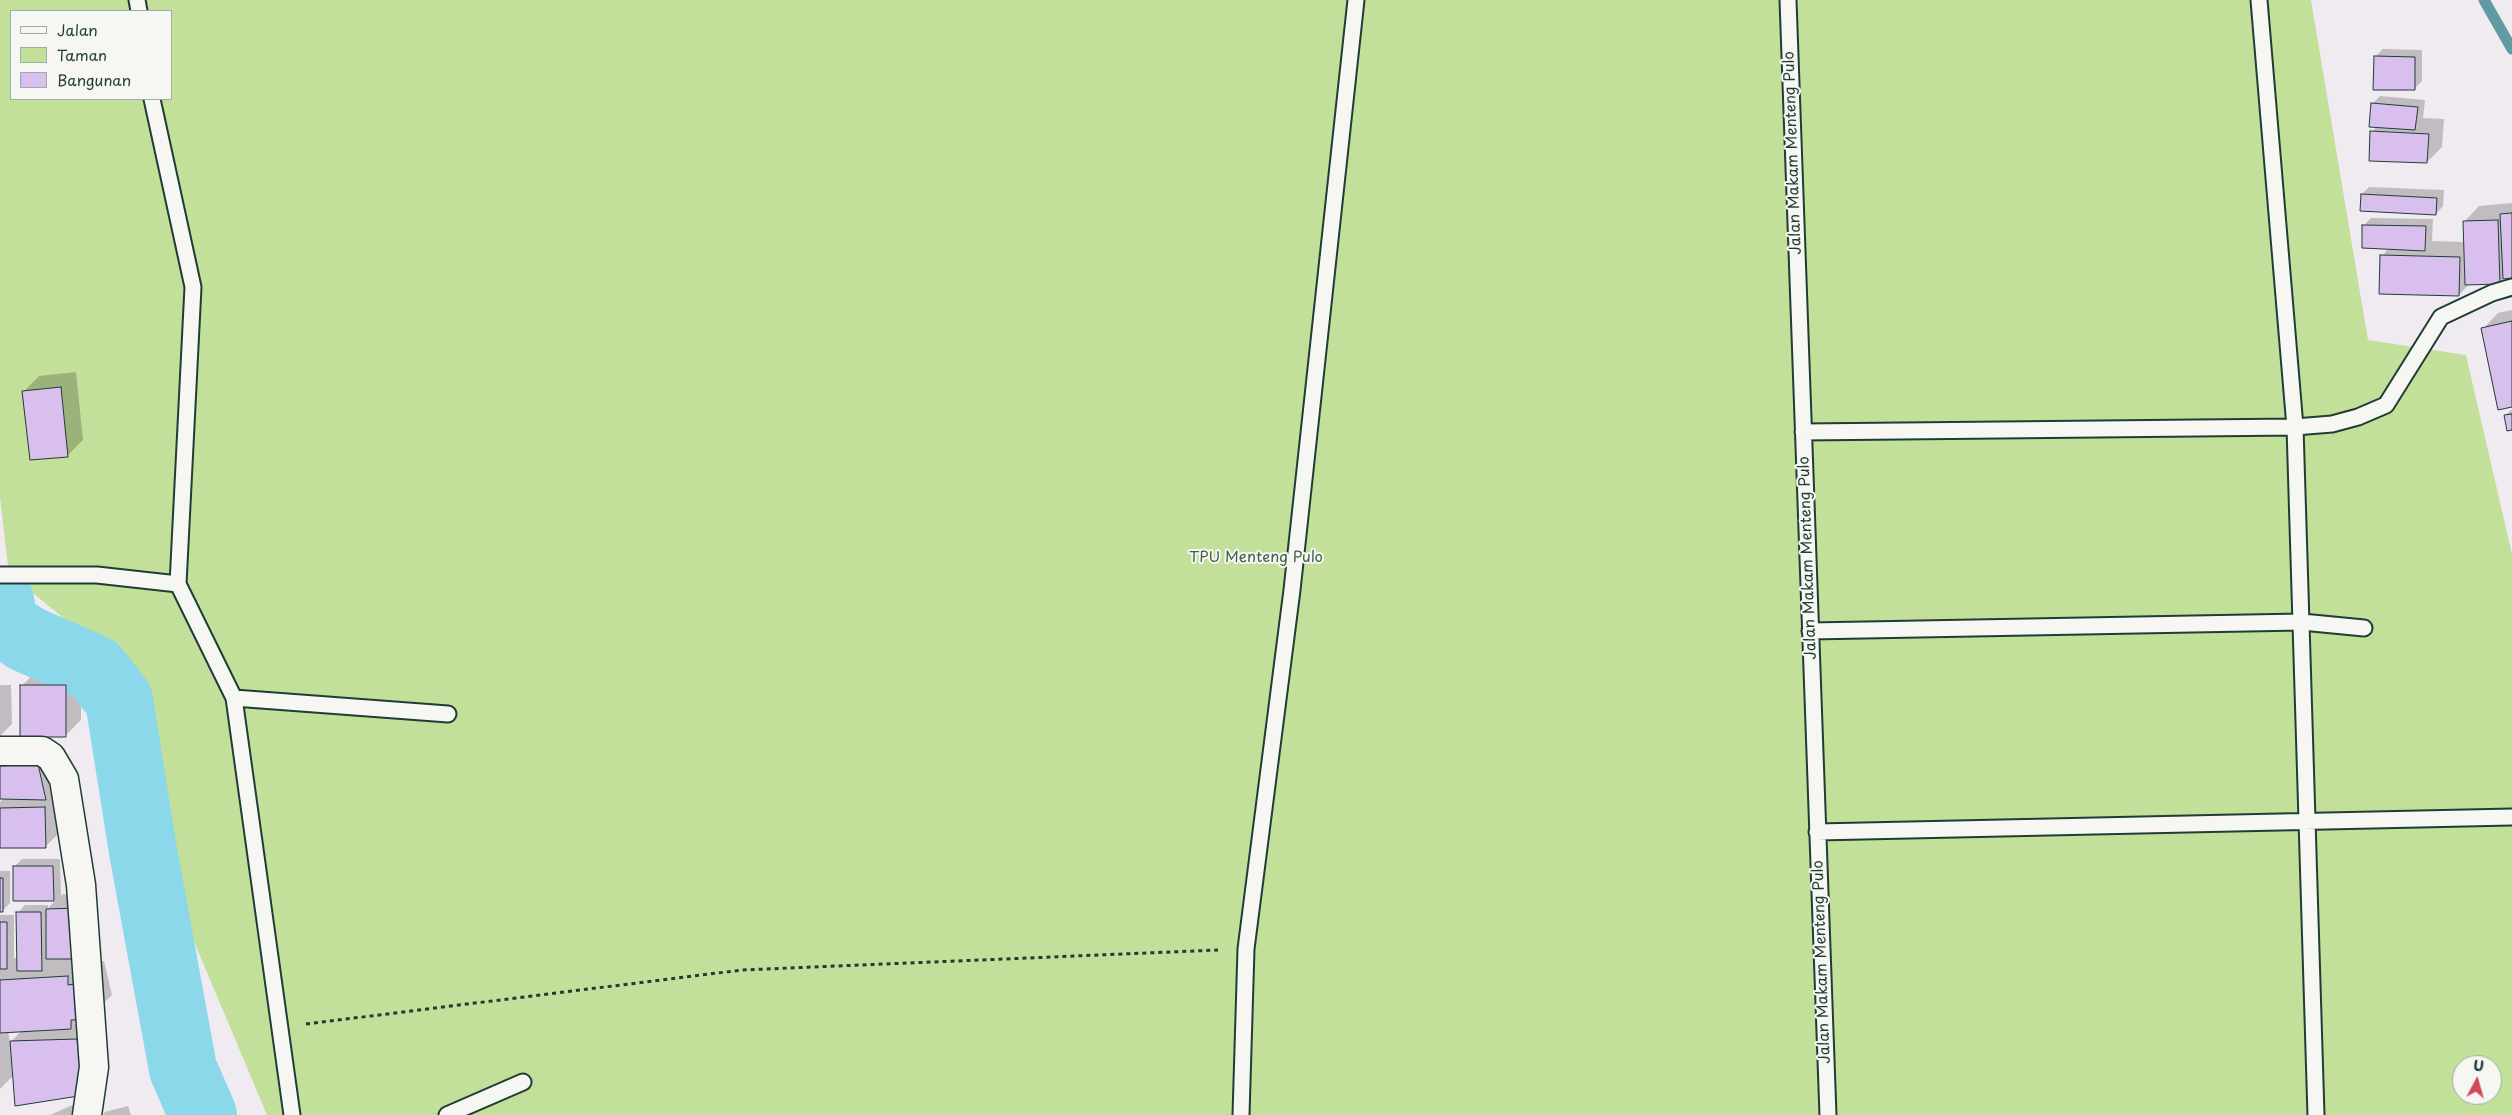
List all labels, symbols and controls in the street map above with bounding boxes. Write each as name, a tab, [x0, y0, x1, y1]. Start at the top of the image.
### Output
legend	[10, 10, 172, 100]
text: Jalan	[57, 18, 98, 41]
text: Taman	[57, 43, 107, 66]
street label: Jalan Makam Menteng Pulo	[1780, 51, 1806, 255]
text: Bangunan	[57, 68, 131, 91]
street label: Jalan Makam Menteng Pulo	[1795, 456, 1821, 660]
park label: TPU Menteng Pulo	[1189, 549, 1323, 567]
street label: Jalan Makam Menteng Pulo	[1809, 860, 1835, 1064]
north arrow	[2452, 1055, 2502, 1105]
text: U	[2472, 1055, 2485, 1077]

